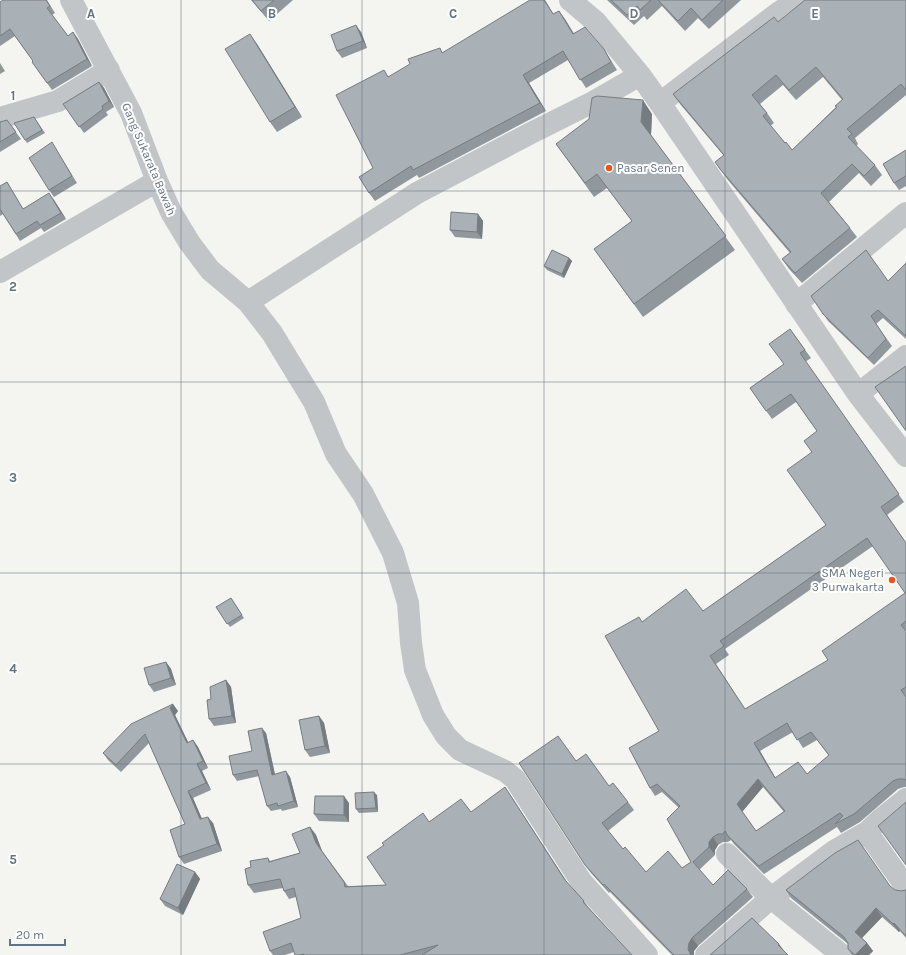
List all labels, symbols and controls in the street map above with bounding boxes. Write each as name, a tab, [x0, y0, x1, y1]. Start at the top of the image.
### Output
text: A	[87, 6, 95, 21]
text: B	[268, 6, 276, 21]
text: C	[449, 6, 457, 21]
text: D	[630, 6, 639, 21]
text: E	[811, 6, 819, 21]
text: 1	[11, 88, 15, 103]
street label: Gang Sukarata Bawah	[119, 101, 179, 217]
place label: Pasar Senen	[617, 161, 684, 175]
marker: Pasar Senen	[604, 163, 614, 173]
text: 2	[9, 279, 17, 294]
text: 3	[9, 470, 17, 485]
place label: SMA Negeri 3 Purwakarta	[812, 566, 884, 594]
marker: SMA Negeri 3 Purwakarta	[887, 575, 897, 585]
text: 4	[9, 661, 17, 676]
text: 5	[9, 852, 17, 867]
scale bar	[10, 921, 65, 947]
text: 20 m	[16, 928, 44, 942]

